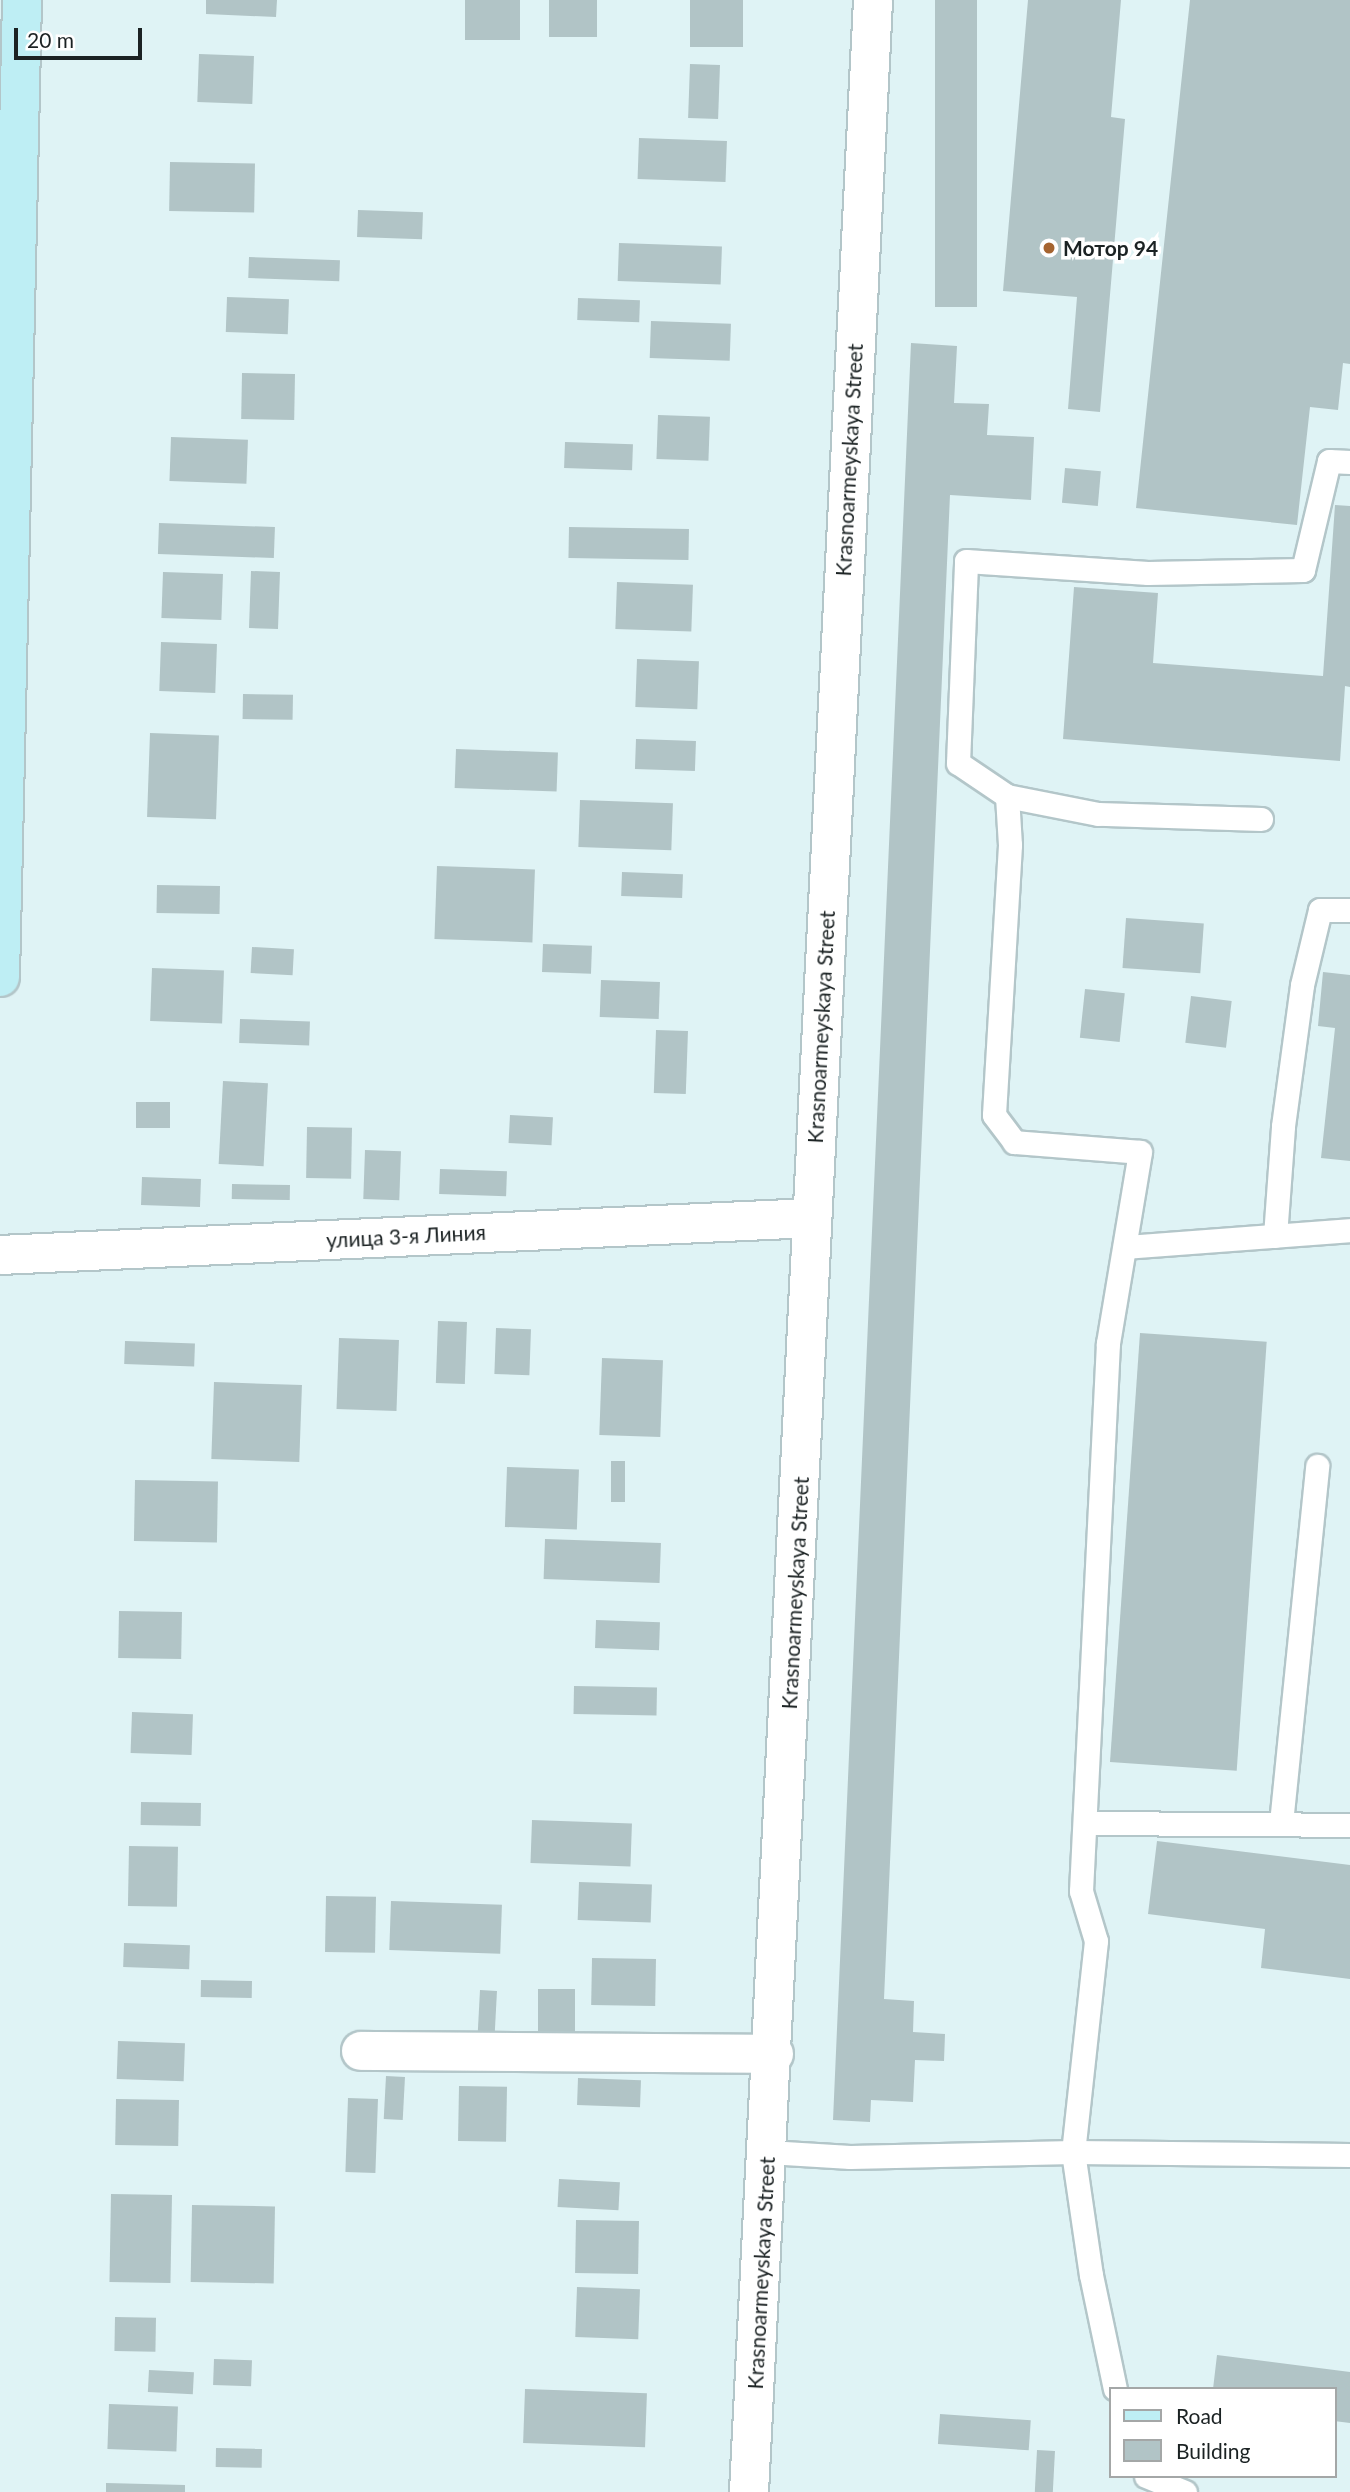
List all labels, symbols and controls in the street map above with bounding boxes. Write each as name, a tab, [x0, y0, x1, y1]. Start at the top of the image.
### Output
scale bar	[18, 14, 145, 58]
text: 20 m	[27, 27, 74, 52]
place label: Мотор 94	[1063, 235, 1158, 261]
marker: Мотор 94	[1041, 240, 1057, 256]
street label: Krasnoarmeyskaya Street	[830, 343, 868, 577]
street label: Krasnoarmeyskaya Street	[802, 910, 840, 1144]
street label: улица 3-я Линия	[326, 1219, 486, 1253]
street label: Krasnoarmeyskaya Street	[776, 1476, 814, 1710]
street label: Krasnoarmeyskaya Street	[742, 2156, 780, 2390]
legend	[1108, 2387, 1336, 2478]
text: Road	[1176, 2403, 1223, 2428]
text: Building	[1176, 2438, 1251, 2463]

